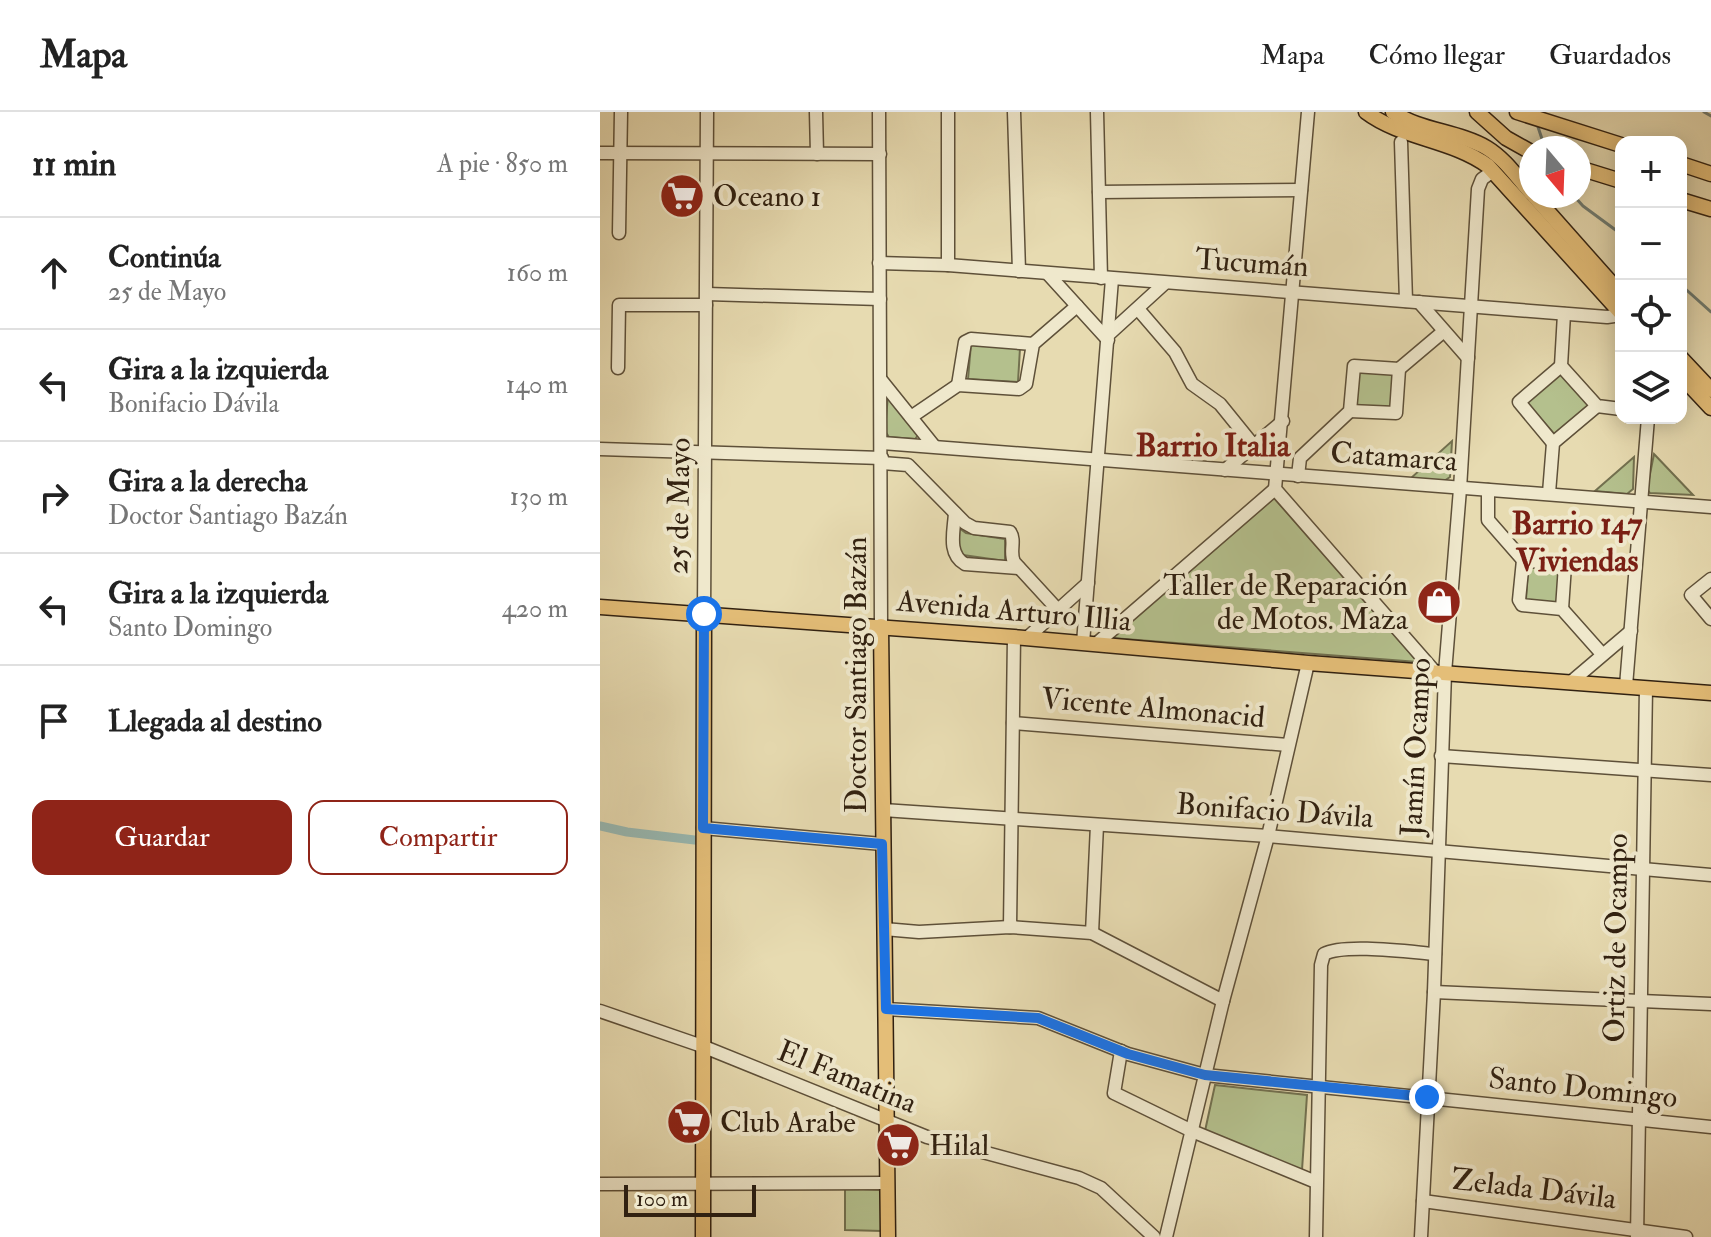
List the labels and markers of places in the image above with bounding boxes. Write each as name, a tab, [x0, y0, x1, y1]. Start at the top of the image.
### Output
supermarket icon: Oceano 1	[658, 172, 706, 220]
place label: Oceano 1	[713, 178, 821, 215]
place label: Taller de Reparación de Motos. Maza	[1163, 567, 1409, 638]
shop icon: Taller de Reparación de Motos. Maza	[1415, 578, 1463, 626]
supermarket icon: Club Arabe	[665, 1098, 713, 1146]
place label: Club Arabe	[720, 1104, 856, 1141]
supermarket icon: Hilal	[874, 1121, 922, 1169]
place label: Hilal	[929, 1127, 990, 1164]

